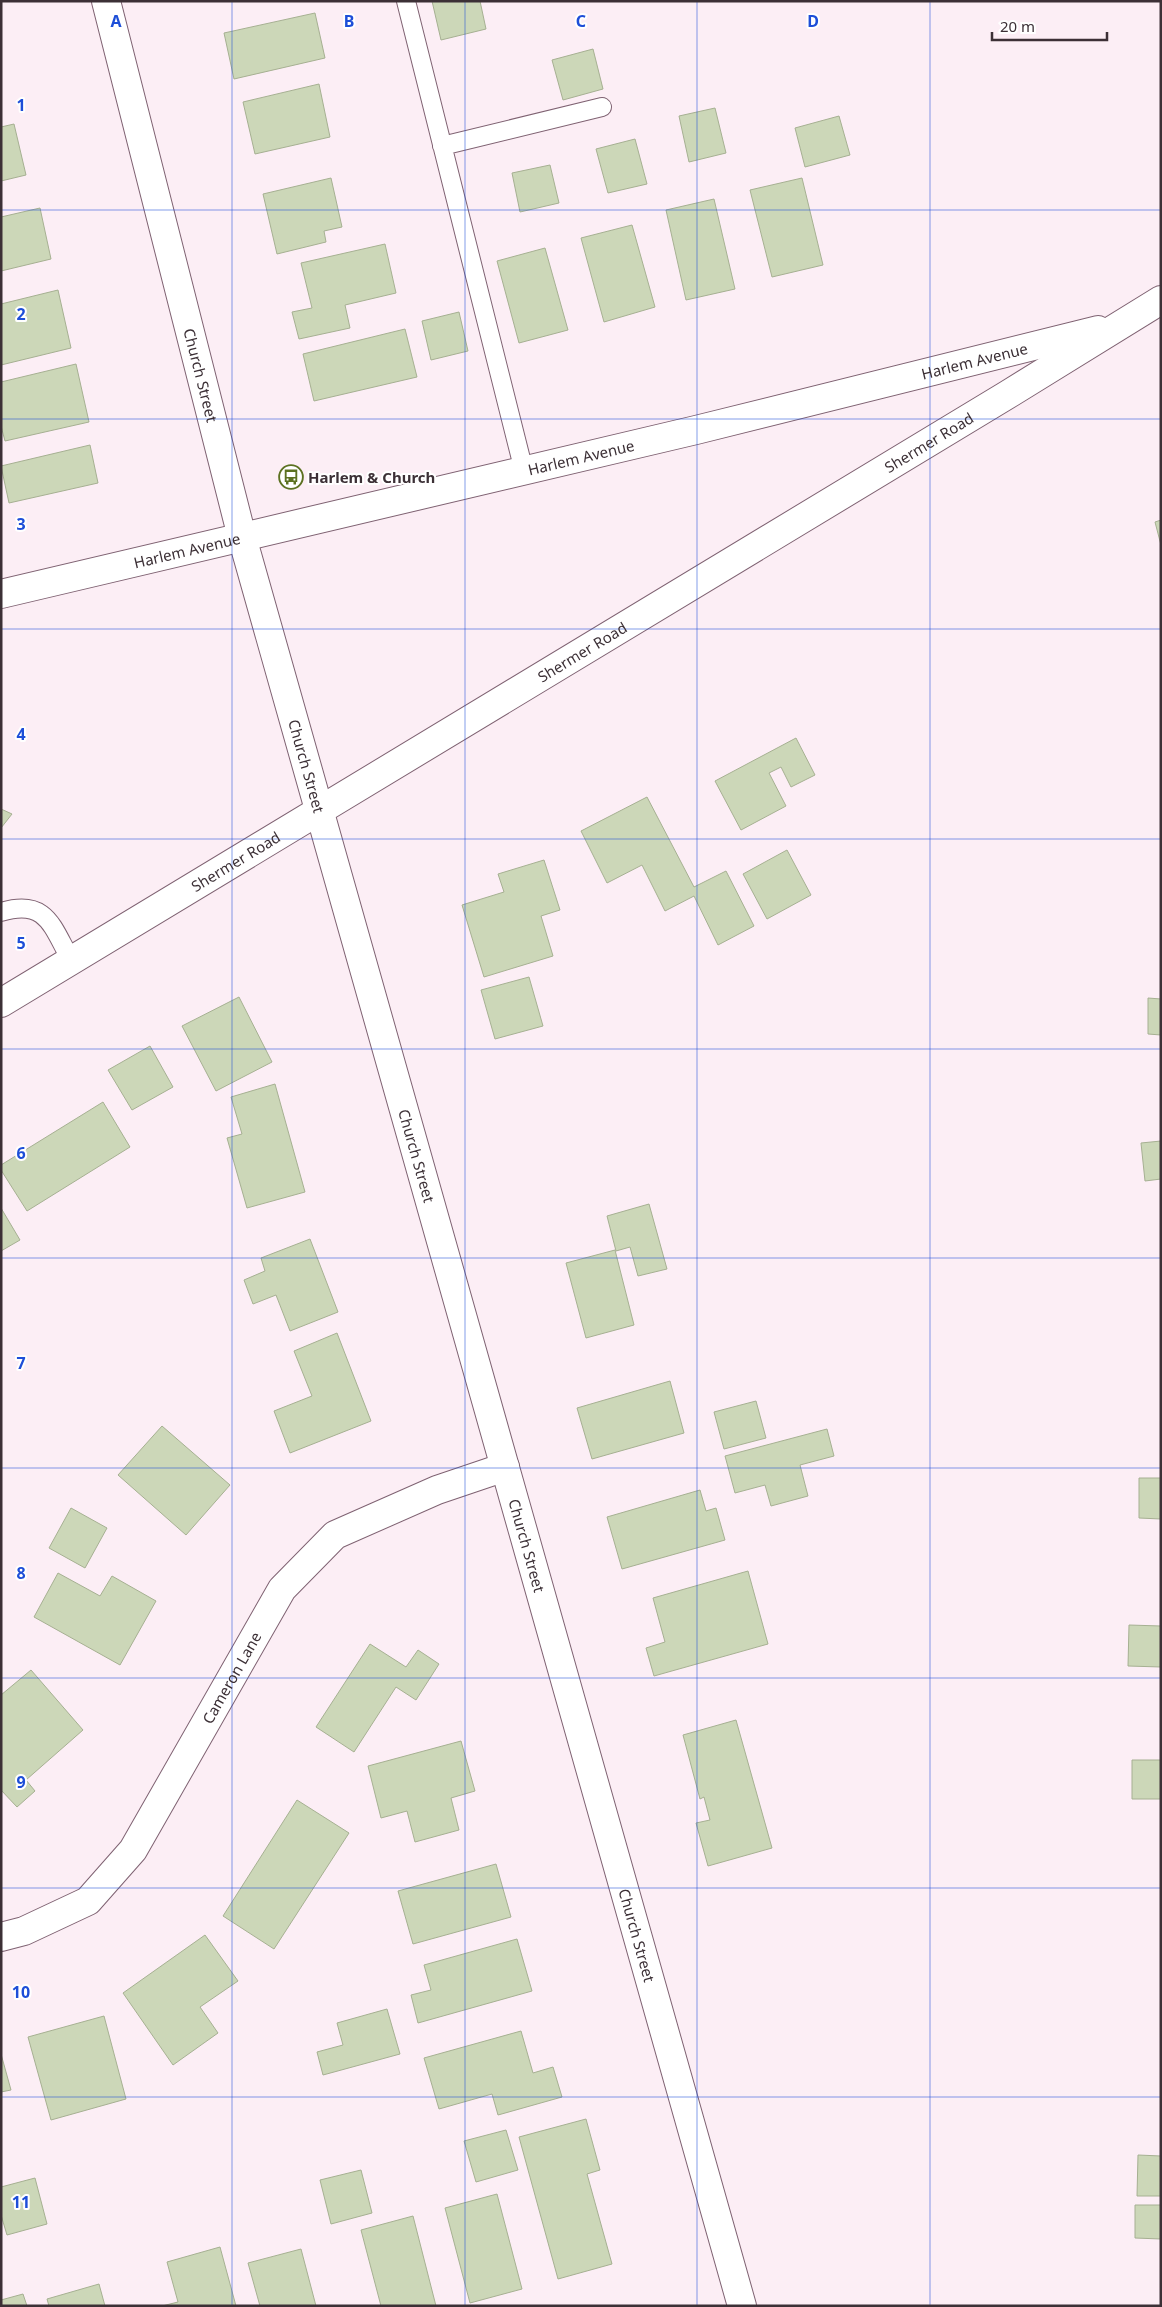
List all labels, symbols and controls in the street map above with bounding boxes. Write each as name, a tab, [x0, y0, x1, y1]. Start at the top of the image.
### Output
text: A	[110, 10, 122, 32]
text: B	[344, 10, 354, 32]
text: C	[576, 10, 586, 32]
text: D	[807, 10, 819, 32]
scale bar	[992, 10, 1107, 42]
text: 20 m	[1000, 16, 1035, 36]
text: 1	[16, 94, 26, 116]
text: 2	[16, 303, 26, 325]
street label: Church Street	[179, 326, 223, 425]
street label: Harlem Avenue	[919, 338, 1030, 384]
street label: Shermer Road	[880, 408, 977, 477]
street label: Harlem Avenue	[526, 435, 636, 479]
bus stop icon: Harlem & Church	[278, 464, 304, 490]
place label: Harlem & Church	[308, 467, 435, 487]
text: 3	[16, 513, 26, 535]
street label: Harlem Avenue	[132, 528, 242, 572]
street label: Shermer Road	[534, 617, 630, 686]
street label: Church Street	[284, 717, 330, 816]
text: 4	[16, 723, 26, 745]
street label: Shermer Road	[187, 827, 284, 896]
text: 5	[16, 932, 26, 954]
street label: Church Street	[394, 1107, 440, 1205]
text: 6	[16, 1142, 26, 1164]
text: 7	[16, 1352, 26, 1374]
street label: Church Street	[504, 1496, 550, 1595]
text: 8	[16, 1562, 26, 1584]
street label: Cameron Lane	[197, 1628, 266, 1727]
text: 9	[16, 1771, 26, 1793]
street label: Church Street	[614, 1886, 660, 1985]
text: 10	[12, 1981, 30, 2003]
text: 11	[12, 2191, 30, 2213]

